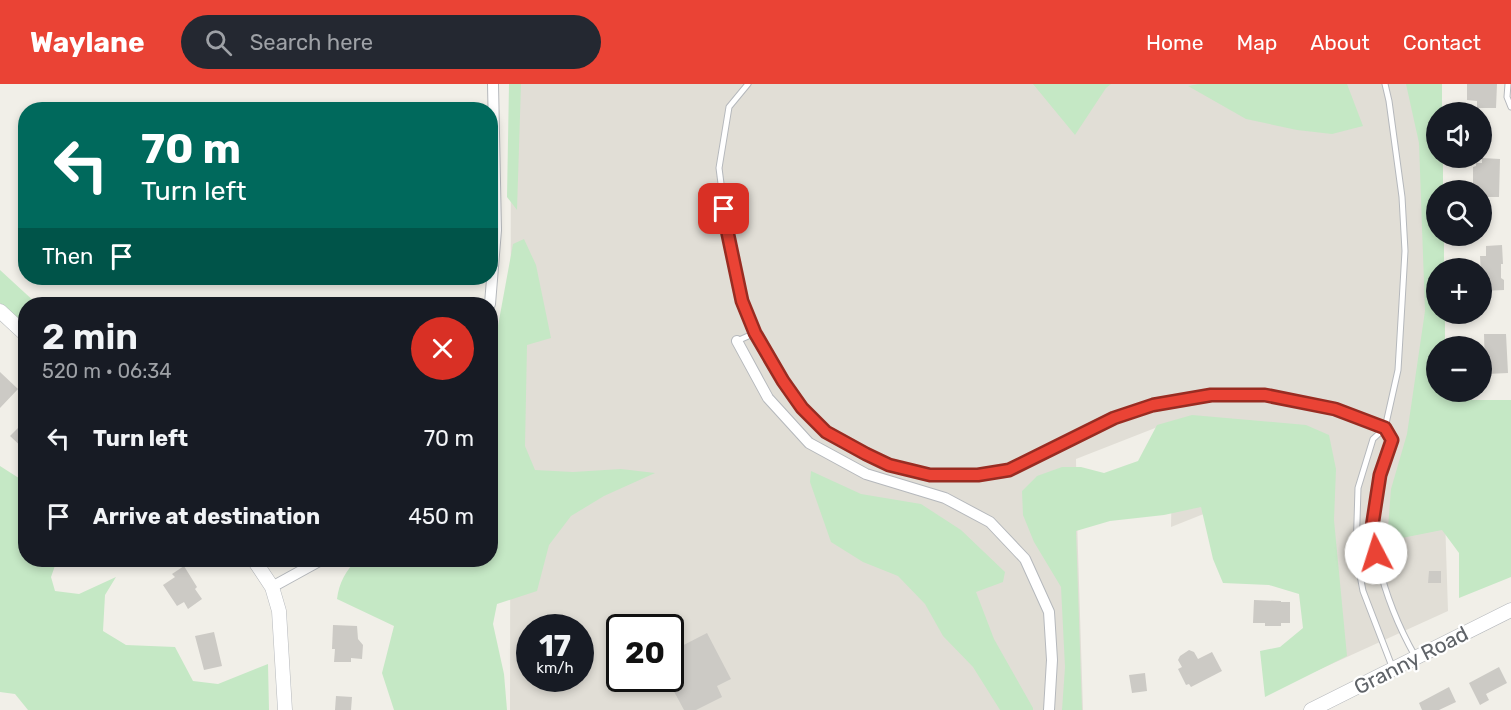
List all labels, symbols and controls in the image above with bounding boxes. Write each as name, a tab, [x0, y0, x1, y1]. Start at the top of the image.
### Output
search box	[181, 15, 601, 69]
text: Waylane	[30, 26, 145, 59]
icon: search	[202, 26, 235, 59]
text: Search here	[250, 29, 373, 56]
text: Home	[1146, 30, 1203, 55]
text: Map	[1236, 30, 1277, 55]
text: About	[1310, 30, 1370, 55]
text: Contact	[1403, 30, 1481, 55]
map controls	[1426, 102, 1492, 402]
button: sound	[1426, 102, 1492, 168]
text: 70 m	[141, 124, 241, 174]
icon: left	[42, 126, 120, 204]
text: Turn left	[141, 175, 246, 207]
button: search	[1426, 180, 1492, 246]
pin	[698, 183, 749, 234]
icon: arrive	[707, 192, 740, 225]
icon: arrive	[105, 240, 138, 273]
text: Then	[42, 243, 93, 270]
button: +	[1426, 258, 1492, 324]
text: 2 min	[42, 315, 138, 358]
button: close	[411, 317, 474, 380]
button: −	[1426, 336, 1492, 402]
text: 520 m · 06:34	[42, 359, 172, 383]
icon: left	[42, 422, 75, 455]
text: Turn left	[93, 425, 188, 452]
text: 70 m	[424, 425, 474, 452]
icon: arrive	[42, 500, 75, 533]
text: Arrive at destination	[93, 503, 320, 530]
text: 450 m	[408, 503, 474, 530]
position arrow	[1344, 521, 1408, 585]
speed limit sign: 20	[606, 614, 684, 692]
street label: Granny Road	[1350, 621, 1472, 699]
text: 17	[539, 628, 571, 664]
text: km/h	[536, 659, 574, 677]

